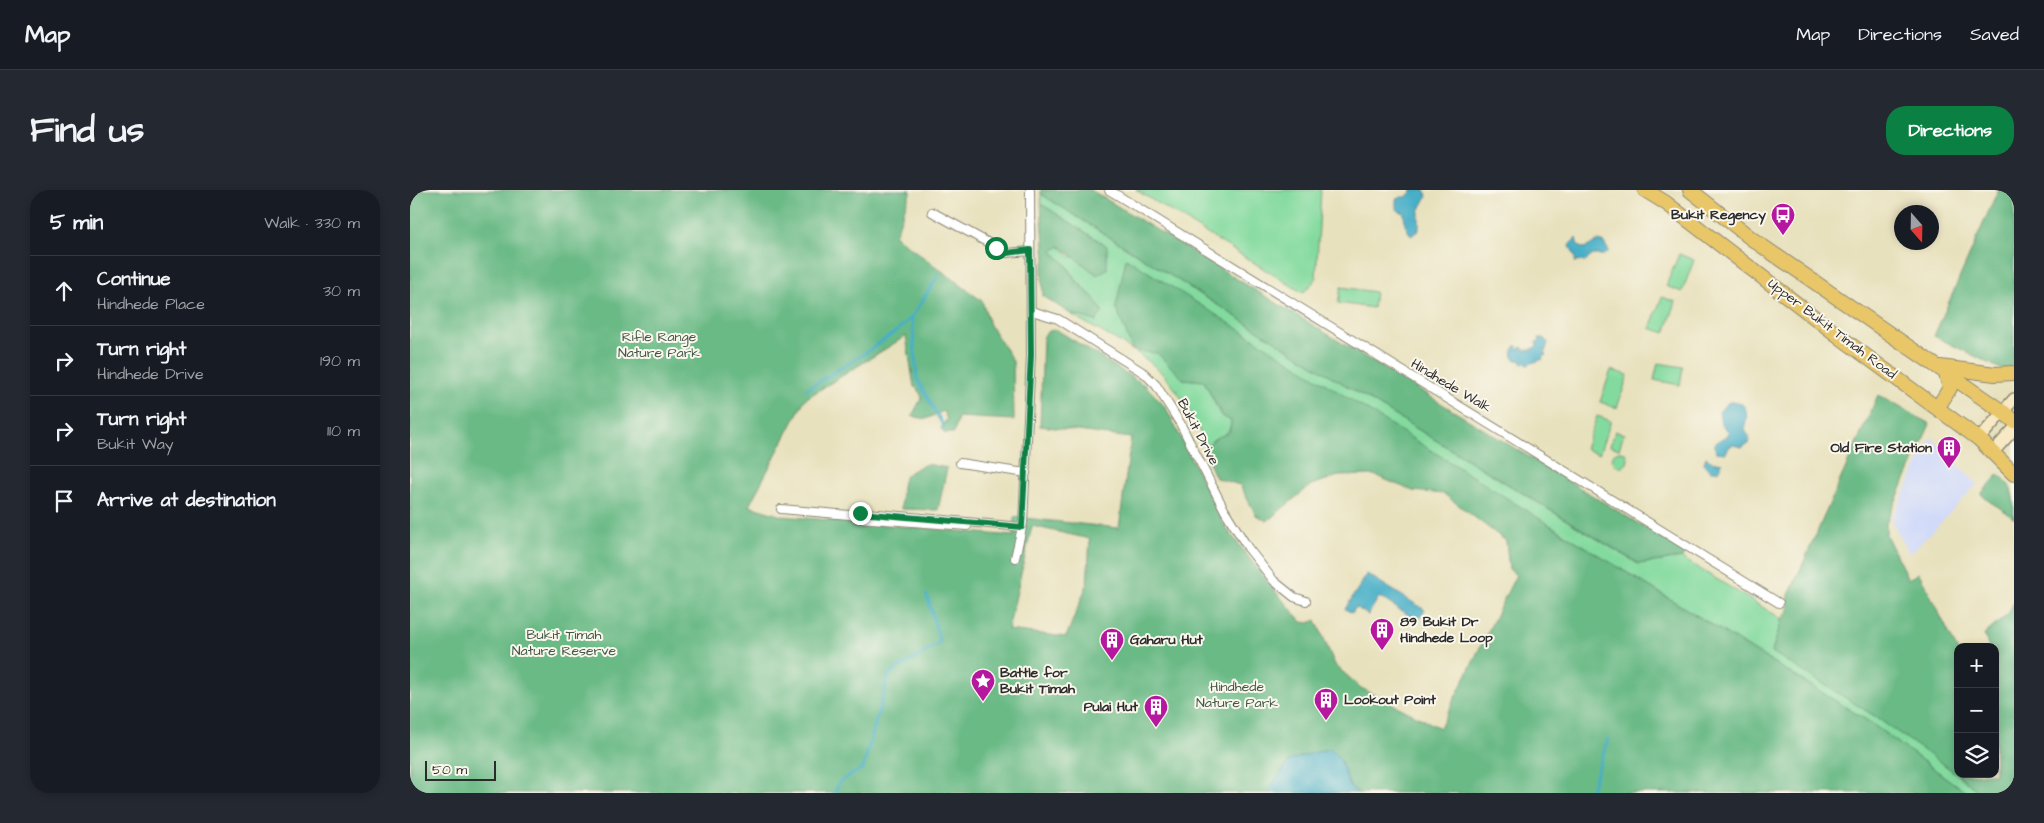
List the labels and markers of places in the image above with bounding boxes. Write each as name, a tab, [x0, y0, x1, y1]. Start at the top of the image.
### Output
bus stop icon: Bukit Regency	[1770, 202, 1796, 236]
place label: Bukit Regency	[1671, 205, 1766, 226]
building icon: Old Fire Station	[1936, 435, 1962, 469]
place label: Old Fire Station	[1830, 438, 1932, 458]
place label: 89 Bukit Dr Hindhede Loop	[1400, 612, 1493, 648]
building icon: 89 Bukit Dr Hindhede Loop	[1369, 617, 1395, 651]
building icon: Gaharu Hut	[1099, 627, 1125, 661]
place label: Gaharu Hut	[1130, 630, 1203, 650]
place label: Battle for Bukit Timah	[1000, 663, 1076, 699]
place icon: Battle for Bukit Timah	[970, 668, 996, 702]
building icon: Lookout Point	[1313, 687, 1339, 721]
place label: Lookout Point	[1344, 690, 1436, 710]
building icon: Pulai Hut	[1143, 694, 1169, 728]
place label: Pulai Hut	[1084, 697, 1138, 717]

